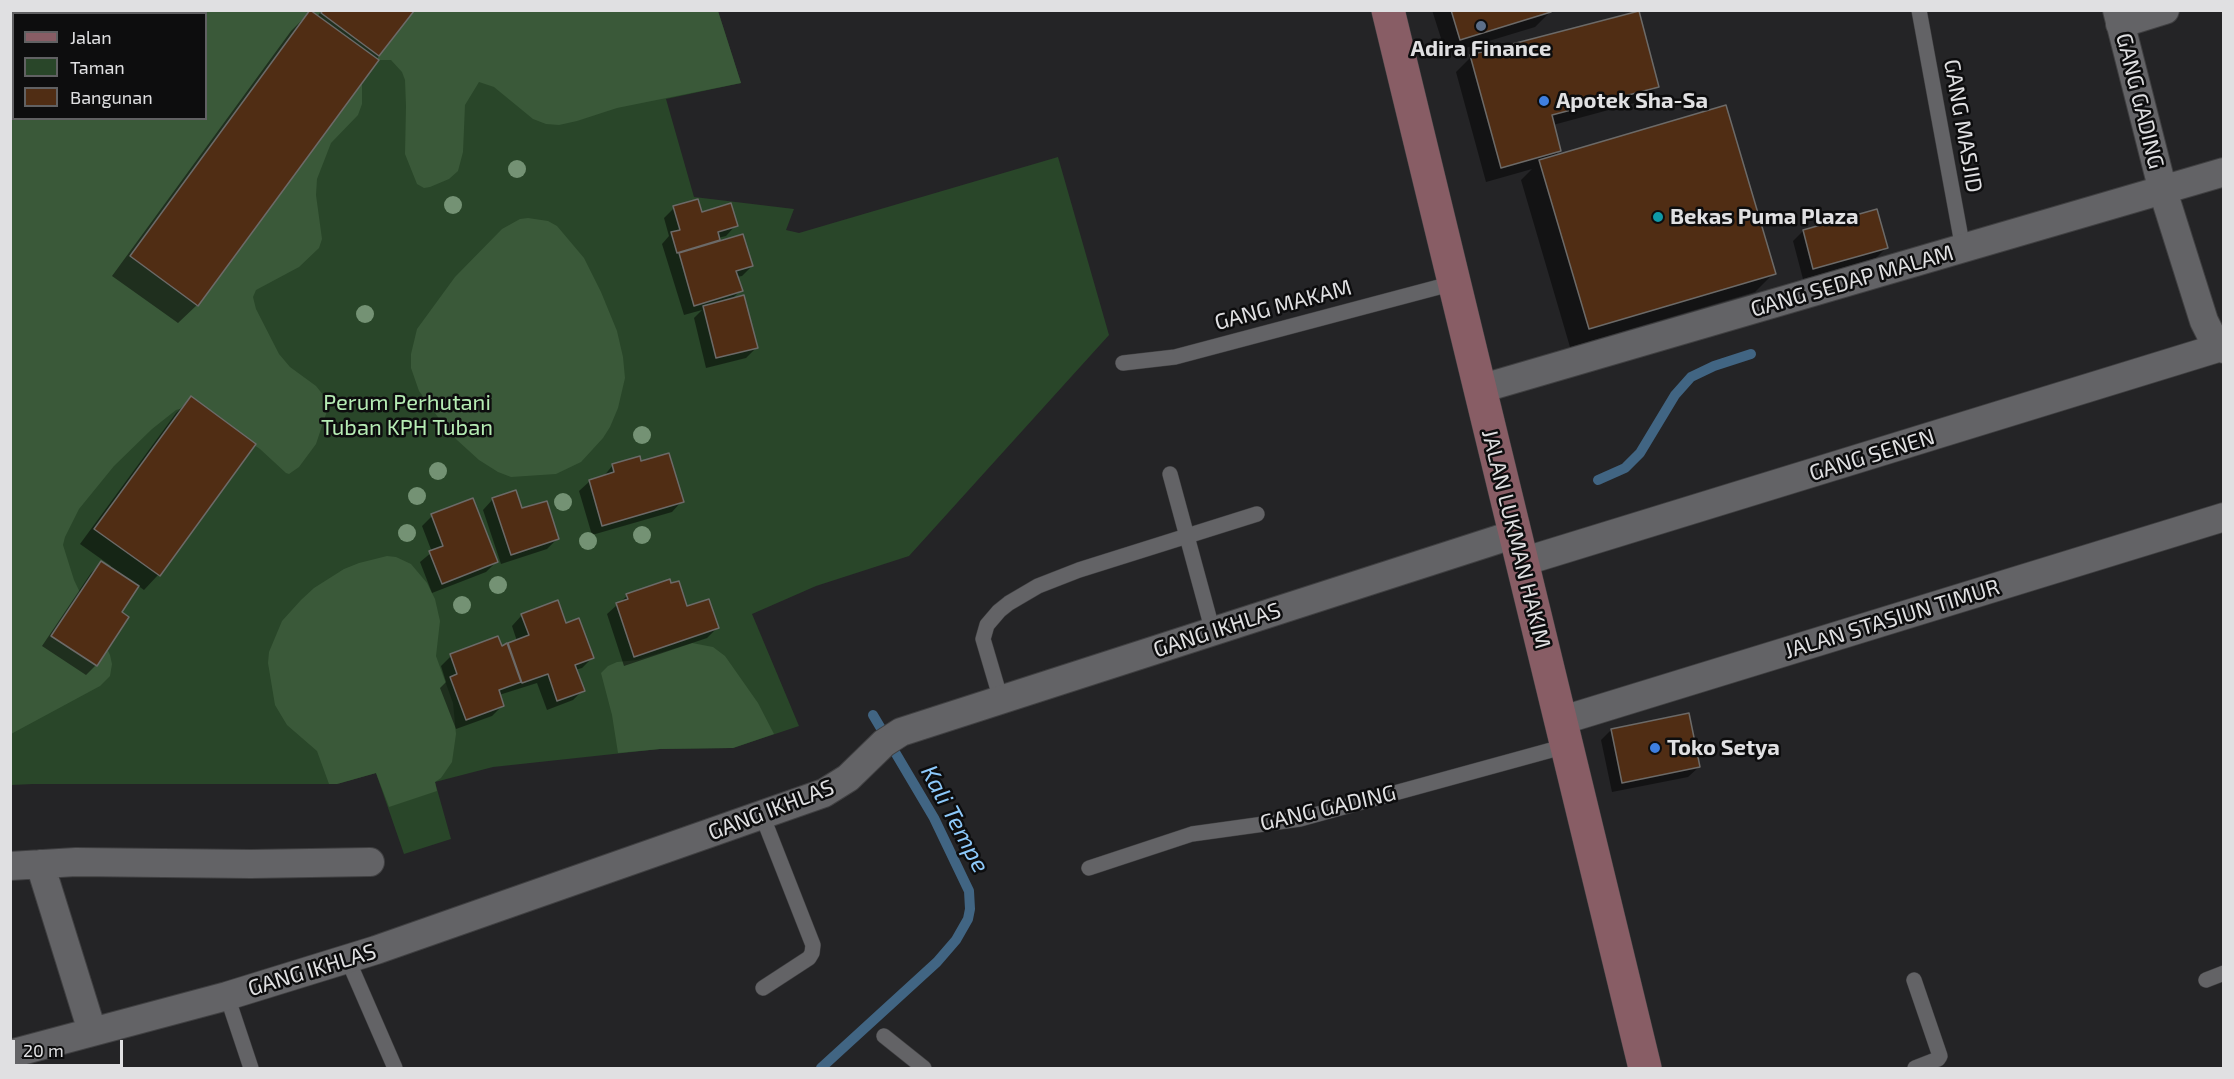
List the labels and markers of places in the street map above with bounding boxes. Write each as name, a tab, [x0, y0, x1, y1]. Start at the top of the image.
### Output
marker: Adira Finance	[1474, 19, 1488, 33]
place label: Adira Finance	[1411, 36, 1551, 62]
place label: Apotek Sha-Sa	[1556, 88, 1708, 114]
marker: Apotek Sha-Sa	[1537, 94, 1551, 108]
place label: Bekas Puma Plaza	[1670, 204, 1859, 230]
marker: Bekas Puma Plaza	[1651, 210, 1665, 224]
place label: Toko Setya	[1667, 735, 1780, 761]
marker: Toko Setya	[1648, 741, 1662, 755]

